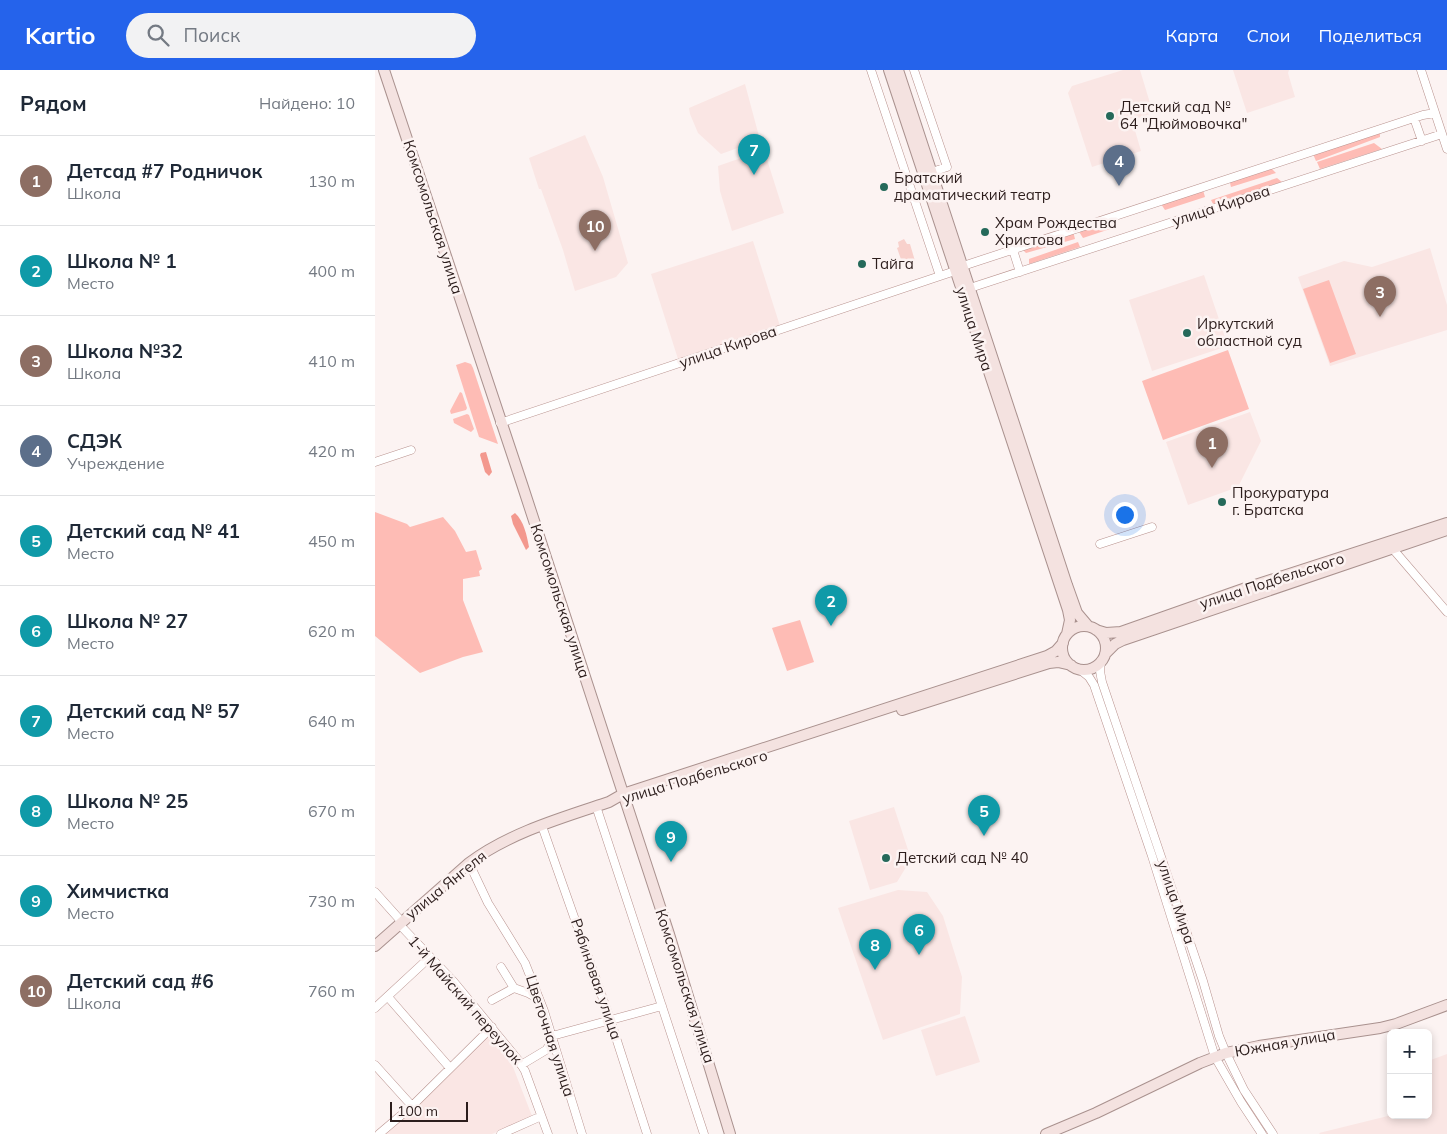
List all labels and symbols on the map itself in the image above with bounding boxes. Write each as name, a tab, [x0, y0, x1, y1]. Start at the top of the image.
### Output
place label: Детский сад № 64 "Дюймовочка"	[1120, 97, 1247, 133]
marker: Детский сад № 64 "Дюймовочка"	[1104, 110, 1116, 122]
pin: 7	[738, 134, 770, 175]
street label: Комсомольская улица	[400, 137, 467, 296]
pin: 4	[1103, 145, 1135, 186]
place label: Братский драматический театр	[894, 168, 1051, 204]
marker: Братский драматический театр	[878, 181, 890, 193]
street label: улица Кирова	[1170, 181, 1272, 230]
pin: 10	[579, 210, 611, 251]
place label: Храм Рождества Христова	[995, 213, 1117, 249]
marker: Храм Рождества Христова	[979, 226, 991, 238]
place label: Тайга	[872, 254, 914, 273]
marker: Тайга	[856, 258, 868, 270]
pin: 3	[1364, 276, 1396, 317]
street label: улица Мира	[952, 284, 997, 374]
place label: Иркутский областной суд	[1197, 314, 1302, 350]
street label: улица Кирова	[677, 321, 779, 372]
marker: Иркутский областной суд	[1181, 327, 1193, 339]
pin: 1	[1196, 427, 1228, 468]
place label: Прокуратура г. Братска	[1232, 483, 1329, 519]
marker: Прокуратура г. Братска	[1216, 496, 1228, 508]
your location	[1112, 502, 1138, 528]
street label: Комсомольская улица	[527, 521, 594, 680]
street label: улица Подбельского	[1197, 548, 1346, 613]
pin: 2	[815, 585, 847, 626]
street label: улица Подбельского	[620, 745, 770, 808]
pin: 5	[968, 795, 1000, 836]
pin: 9	[655, 821, 687, 862]
street label: улица Янгеля	[401, 846, 490, 923]
place label: Детский сад № 40	[896, 848, 1029, 867]
marker: Детский сад № 40	[880, 852, 892, 864]
street label: улица Мира	[1153, 857, 1200, 946]
street label: Комсомольская улица	[652, 906, 719, 1065]
pin: 6	[903, 914, 935, 955]
street label: Рябиновая улица	[567, 916, 626, 1042]
pin: 8	[859, 929, 891, 970]
street label: 1-й Майский переулок	[404, 931, 527, 1069]
street label: Цветочная улица	[522, 973, 579, 1099]
street label: Южная улица	[1233, 1024, 1337, 1061]
scale bar	[390, 1099, 467, 1122]

